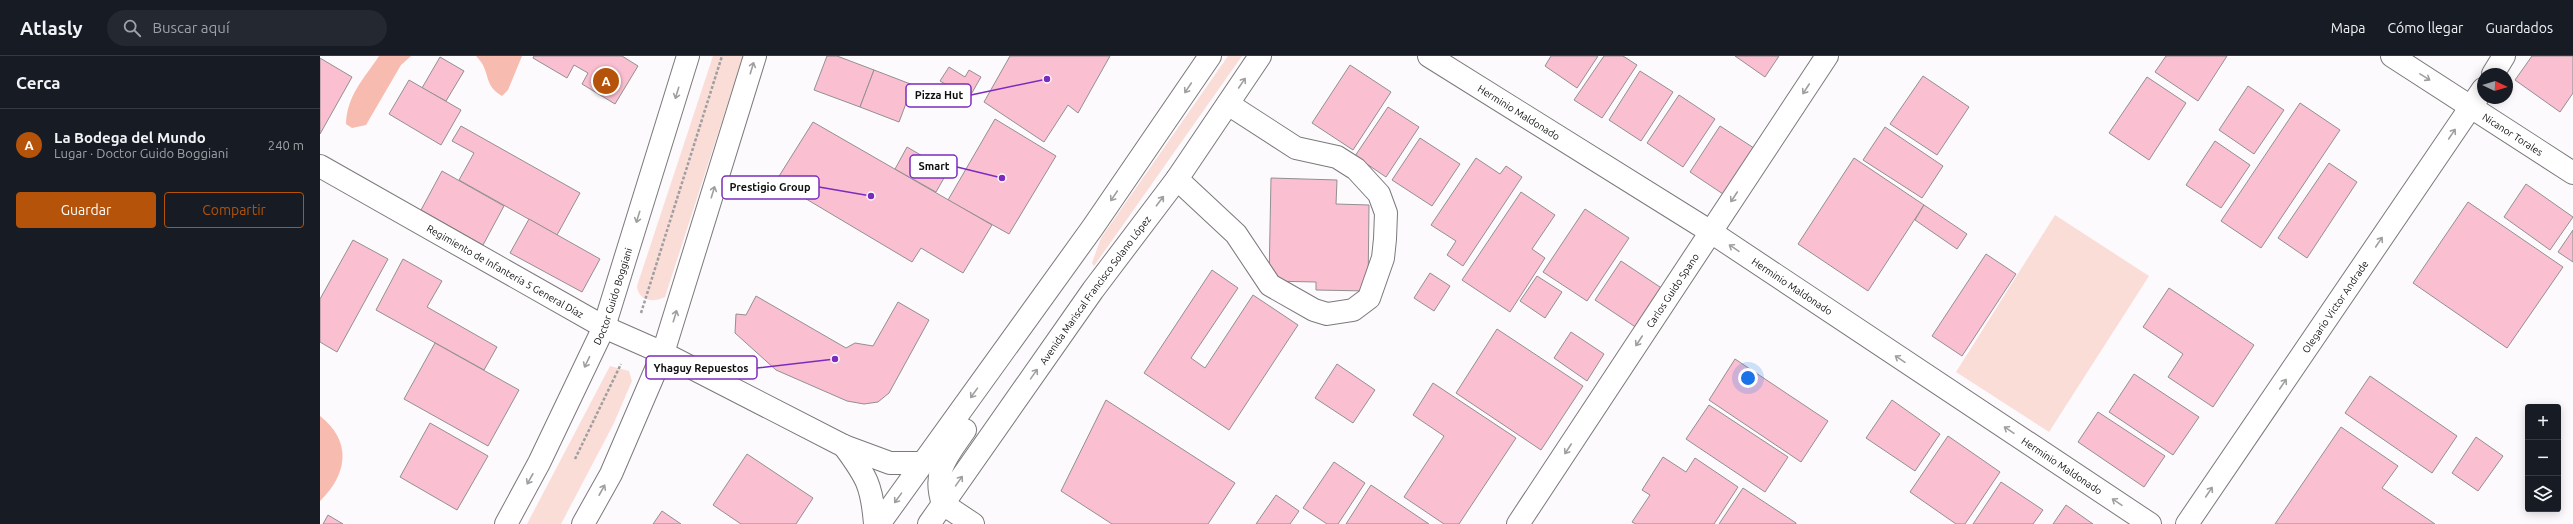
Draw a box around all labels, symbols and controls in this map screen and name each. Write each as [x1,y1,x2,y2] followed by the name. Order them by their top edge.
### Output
[107,10,387,46] search box
[20,17,83,39] text: Atlasly
[121,17,143,39] icon: search
[153,19,230,36] text: Buscar aquí
[2331,20,2366,36] text: Mapa
[2388,20,2463,36] text: Cómo llegar
[2485,20,2553,36] text: Guardados
[749,61,756,74] one-way arrow
[593,66,619,96] pin: A
[2477,68,2513,104] north arrow
[16,73,61,92] text: Cerca
[2419,73,2431,81] one-way arrow
[1238,78,1246,89] one-way arrow
[1184,82,1192,93] one-way arrow
[1476,83,1562,142] street label: Herminio Maldonado
[1801,83,1810,94] one-way arrow
[906,84,971,107] callout: Pizza Hut
[673,87,680,100] one-way arrow
[915,89,963,101] text: Pizza Hut
[2481,111,2545,158] street label: Nicanor Torales
[54,129,206,146] text: La Bodega del Mundo
[2448,129,2456,140] one-way arrow
[24,138,34,152] text: A
[268,138,304,152] text: 240 m
[54,146,228,160] text: Lugar · Doctor Guido Boggiani
[910,155,957,178] callout: Smart
[919,160,950,172] text: Smart
[722,176,819,199] callout: Prestigio Group
[729,181,811,193] text: Prestigio Group
[710,185,717,198] one-way arrow
[1110,190,1119,201] one-way arrow
[1730,191,1738,202] one-way arrow
[16,192,156,228] button: Guardar
[164,192,304,228] button: Compartir
[1156,196,1164,207] one-way arrow
[634,211,641,224] one-way arrow
[1038,214,1153,367] street label: Avenida Mariscal Francisco Solano López
[425,223,586,320] street label: Regimiento de Infantería 5 General Díaz
[2375,237,2383,248] one-way arrow
[1729,244,1740,252] one-way arrow
[591,246,634,347] street label: Doctor Guido Boggiani
[1644,251,1701,330] street label: Carlos Guido Spano
[1750,256,1834,317] street label: Herminio Maldonado
[2300,259,2371,355] street label: Olegario Victor Andrade
[672,310,679,323] one-way arrow
[1635,335,1643,346] one-way arrow
[1895,354,1906,363] one-way arrow
[583,356,590,368] one-way arrow
[646,356,757,379] callout: Yhaguy Repuestos
[654,362,748,374] text: Yhaguy Repuestos
[1738,368,1758,388] your location
[1030,369,1038,380] one-way arrow
[2279,378,2287,390] one-way arrow
[970,387,978,398] one-way arrow
[2525,404,2561,512] map controls
[2525,404,2561,440] button: +
[2003,426,2015,434] one-way arrow
[2019,435,2104,497] street label: Herminio Maldonado
[2525,440,2561,476] button: −
[1563,443,1571,455] one-way arrow
[526,473,533,485] one-way arrow
[955,475,963,486] one-way arrow
[2525,476,2561,512] button: layers
[599,484,607,496] one-way arrow
[2205,487,2213,498] one-way arrow
[894,492,902,503] one-way arrow
[2111,498,2123,506] one-way arrow

